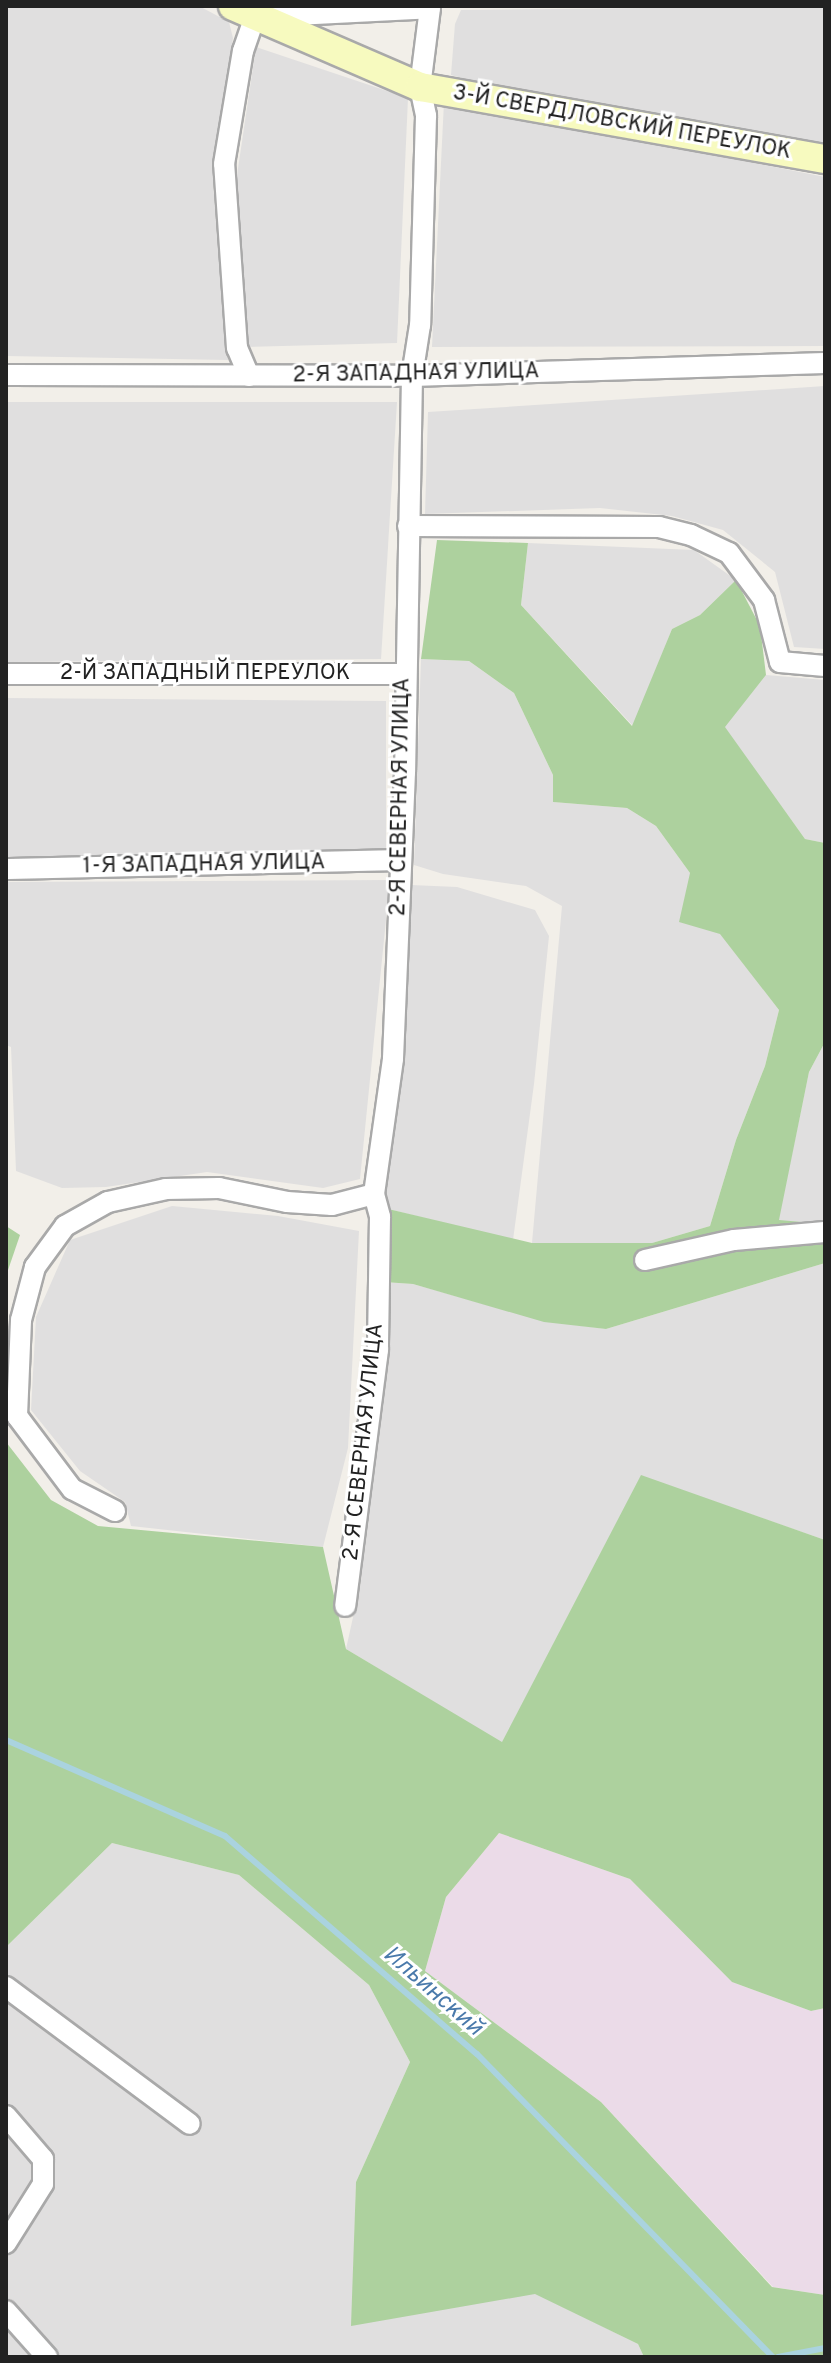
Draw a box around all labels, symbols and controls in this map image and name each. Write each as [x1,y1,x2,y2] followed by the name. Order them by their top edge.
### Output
[451,80,793,166] street label: 3-Й СВЕРДЛОВСКИЙ ПЕРЕУЛОК
[292,359,540,389] street label: 2-Я ЗАПАДНАЯ УЛИЦА
[60,661,350,687] street label: 2-Й ЗАПАДНЫЙ ПЕРЕУЛОК
[386,677,416,917] street label: 2-Я СЕВЕРНАЯ УЛИЦА
[82,850,326,880] street label: 1-Я ЗАПАДНАЯ УЛИЦА
[338,1322,390,1562] street label: 2-Я СЕВЕРНАЯ УЛИЦА
[376,1941,488,2043] water label: Ильинский

